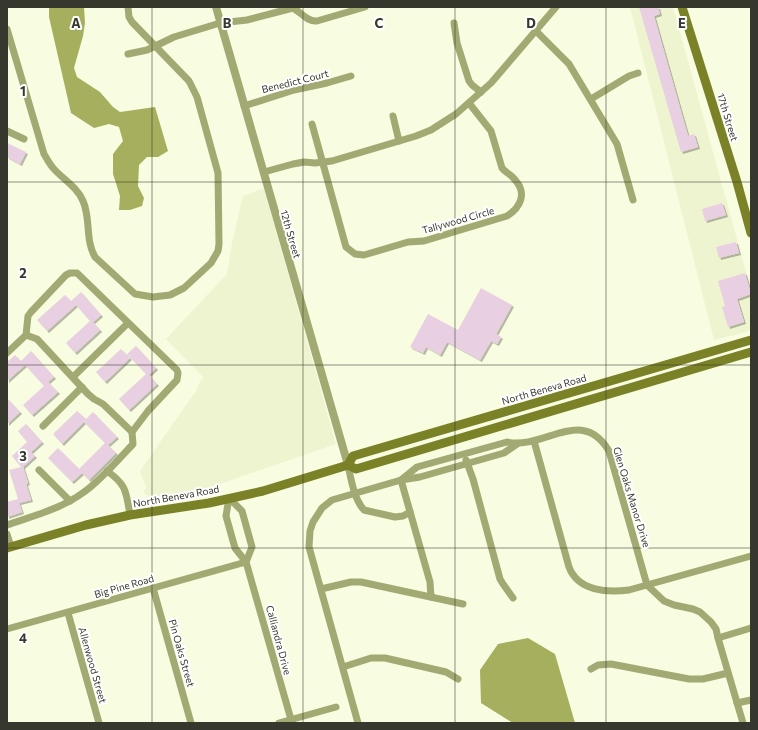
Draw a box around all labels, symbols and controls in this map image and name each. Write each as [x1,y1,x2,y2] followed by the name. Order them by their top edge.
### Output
[71,15,81,31] text: A
[223,15,232,31] text: B
[375,15,384,31] text: C
[526,15,536,31] text: D
[678,15,686,31] text: E
[260,67,330,95] street label: Benedict Court
[20,83,26,99] text: 1
[715,92,741,142] street label: 17th Street
[421,204,495,236] street label: Tallywood Circle
[278,208,304,260] street label: 12th Street
[19,265,27,281] text: 2
[500,371,588,407] street label: North Beneva Road
[611,445,653,549] street label: Glen Oaks Manor Drive
[19,448,27,464] text: 3
[132,482,220,509] street label: North Beneva Road
[93,572,155,600] street label: Big Pine Road
[264,604,294,676] street label: Calliandra Drive
[167,618,197,688] street label: Pin Oaks Street
[76,626,110,704] street label: Allenwood Street
[19,630,27,646] text: 4

